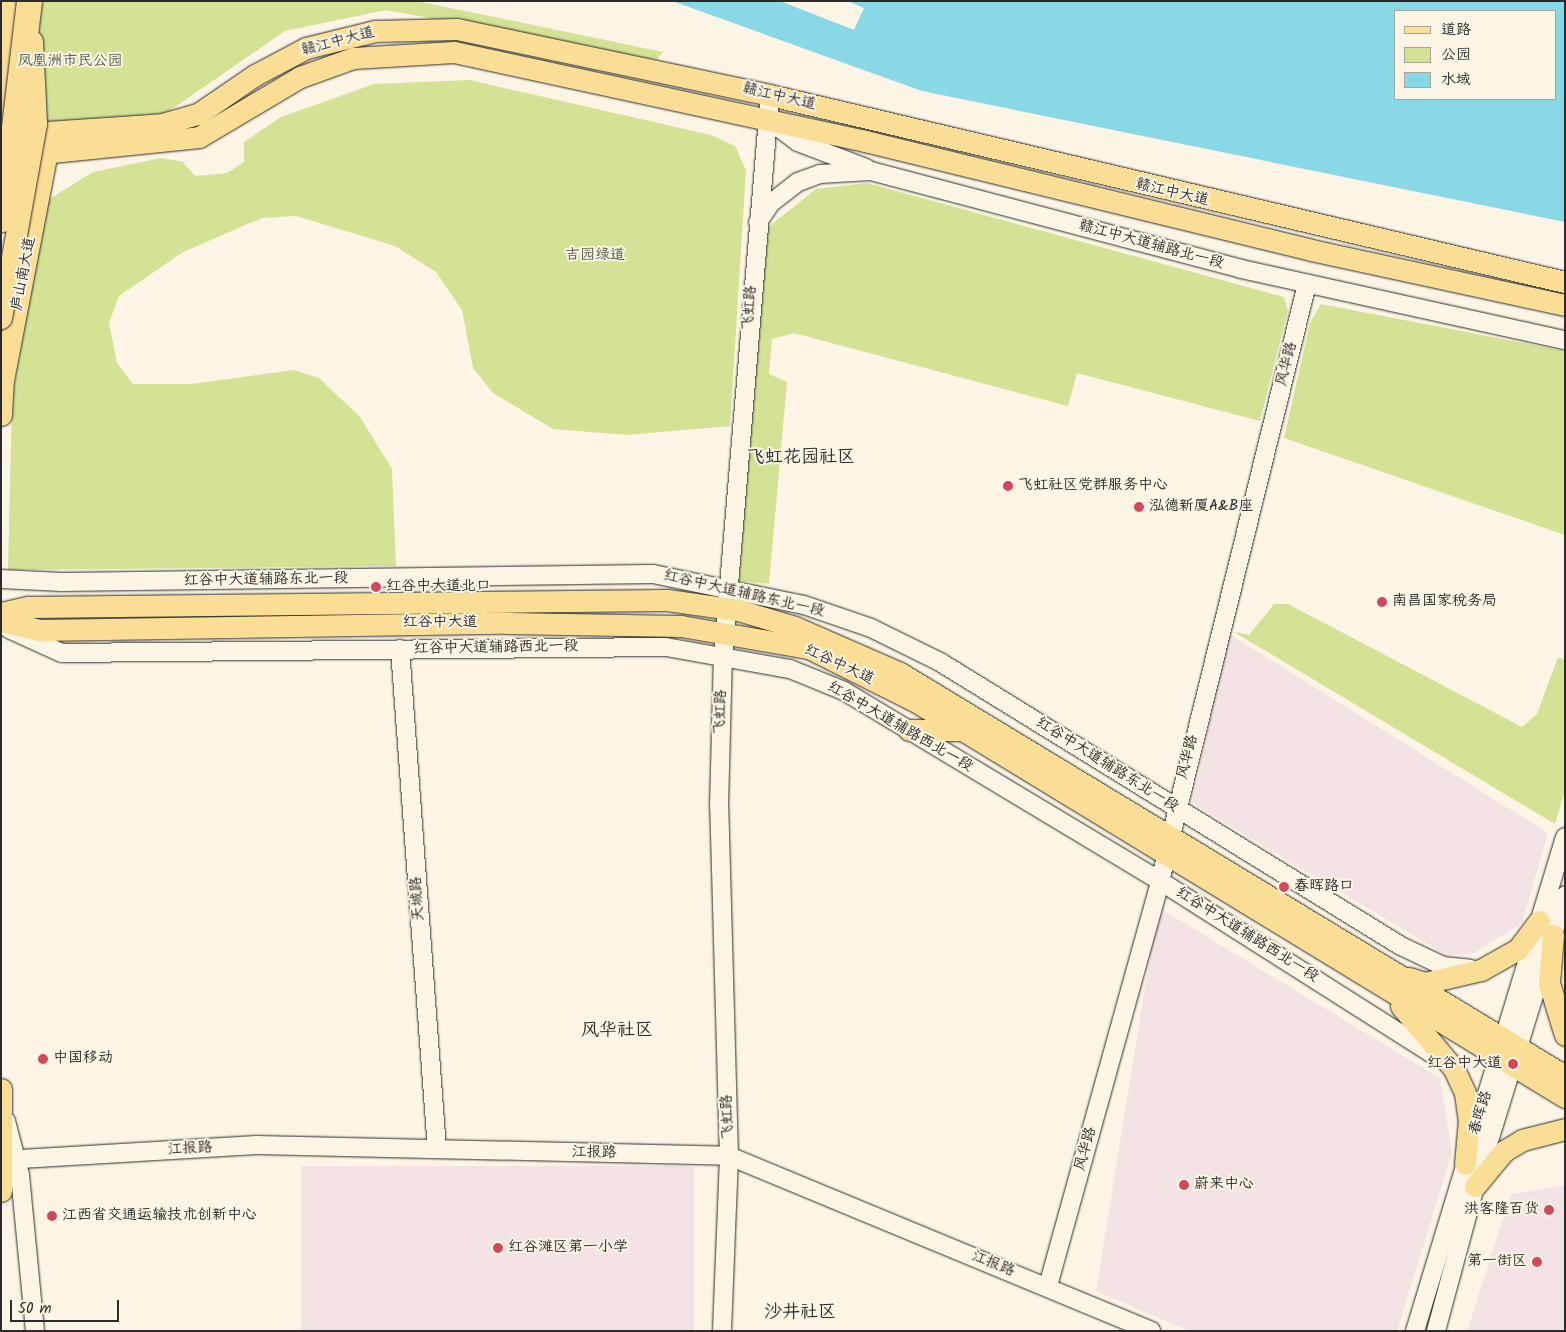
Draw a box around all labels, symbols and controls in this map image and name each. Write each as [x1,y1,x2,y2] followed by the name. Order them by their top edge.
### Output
[1394,10,1556,100] legend
[1441,18,1471,42] text: 道路
[299,24,377,60] street label: 赣江中大道
[1441,43,1471,67] text: 公园
[18,53,122,71] park label: 凤凰洲市民公园
[1441,68,1471,92] text: 水域
[740,80,818,114] street label: 赣江中大道
[1133,176,1211,210] street label: 赣江中大道
[1076,217,1226,273] street label: 赣江中大道辅路北一段
[8,235,40,313] street label: 庐山南大道
[565,247,625,265] park label: 吉园绿道
[739,285,761,331] street label: 飞虹路
[1273,340,1301,388] street label: 风华路
[747,447,855,469] district label: 飞虹花园社区
[1018,477,1168,495] place label: 飞虹社区党群服务中心
[1002,480,1014,492] marker: 飞虹社区党群服务中心
[1149,498,1253,516] place label: 泓德新厦A&B座
[1133,501,1145,513] marker: 泓德新厦A&B座
[662,567,826,621] street label: 红谷中大道辅路东北一段
[183,570,349,590] street label: 红谷中大道辅路东北一段
[386,578,491,596] place label: 红谷中大道北口
[370,581,382,593] marker: 红谷中大道北口
[1392,593,1497,611] place label: 南昌国家税务局
[1376,596,1388,608] marker: 南昌国家税务局
[403,614,477,632] street label: 红谷中大道
[413,638,579,658] street label: 红谷中大道辅路西北一段
[801,641,877,689] street label: 红谷中大道
[824,678,976,776] street label: 红谷中大道辅路西北一段
[711,689,731,735] street label: 飞虹路
[1032,714,1182,816] street label: 红谷中大道辅路东北一段
[1174,733,1202,781] street label: 风华路
[407,876,429,922] street label: 天城路
[1294,878,1354,896] place label: 春晖路口
[1278,881,1290,893] marker: 春晖路口
[1172,884,1322,986] street label: 红谷中大道辅路西北一段
[581,1020,653,1042] district label: 风华社区
[53,1050,113,1068] place label: 中国移动
[37,1053,49,1065] marker: 中国移动
[1427,1055,1502,1073] place label: 红谷中大道
[1506,1057,1520,1071] marker: 红谷中大道
[1466,1089,1496,1137] street label: 春晖路
[718,1094,738,1140] street label: 飞虹路
[1071,1125,1101,1173] street label: 风华路
[167,1139,213,1159] street label: 江报路
[571,1144,617,1162] street label: 江报路
[1194,1176,1254,1194] place label: 蔚来中心
[1178,1179,1190,1191] marker: 蔚来中心
[1464,1201,1539,1219] place label: 洪客隆百货
[1543,1204,1555,1216] marker: 洪客隆百货
[62,1207,257,1225] place label: 江西省交通运输技术创新中心
[46,1210,58,1222] marker: 江西省交通运输技术创新中心
[508,1239,628,1257] place label: 红谷滩区第一小学
[492,1242,504,1254] marker: 红谷滩区第一小学
[969,1247,1017,1281] street label: 江报路
[1467,1253,1527,1271] place label: 第一街区
[1531,1256,1543,1268] marker: 第一街区
[12,1290,121,1322] scale bar
[18,1297,52,1321] text: 50 m
[764,1302,836,1324] district label: 沙井社区

